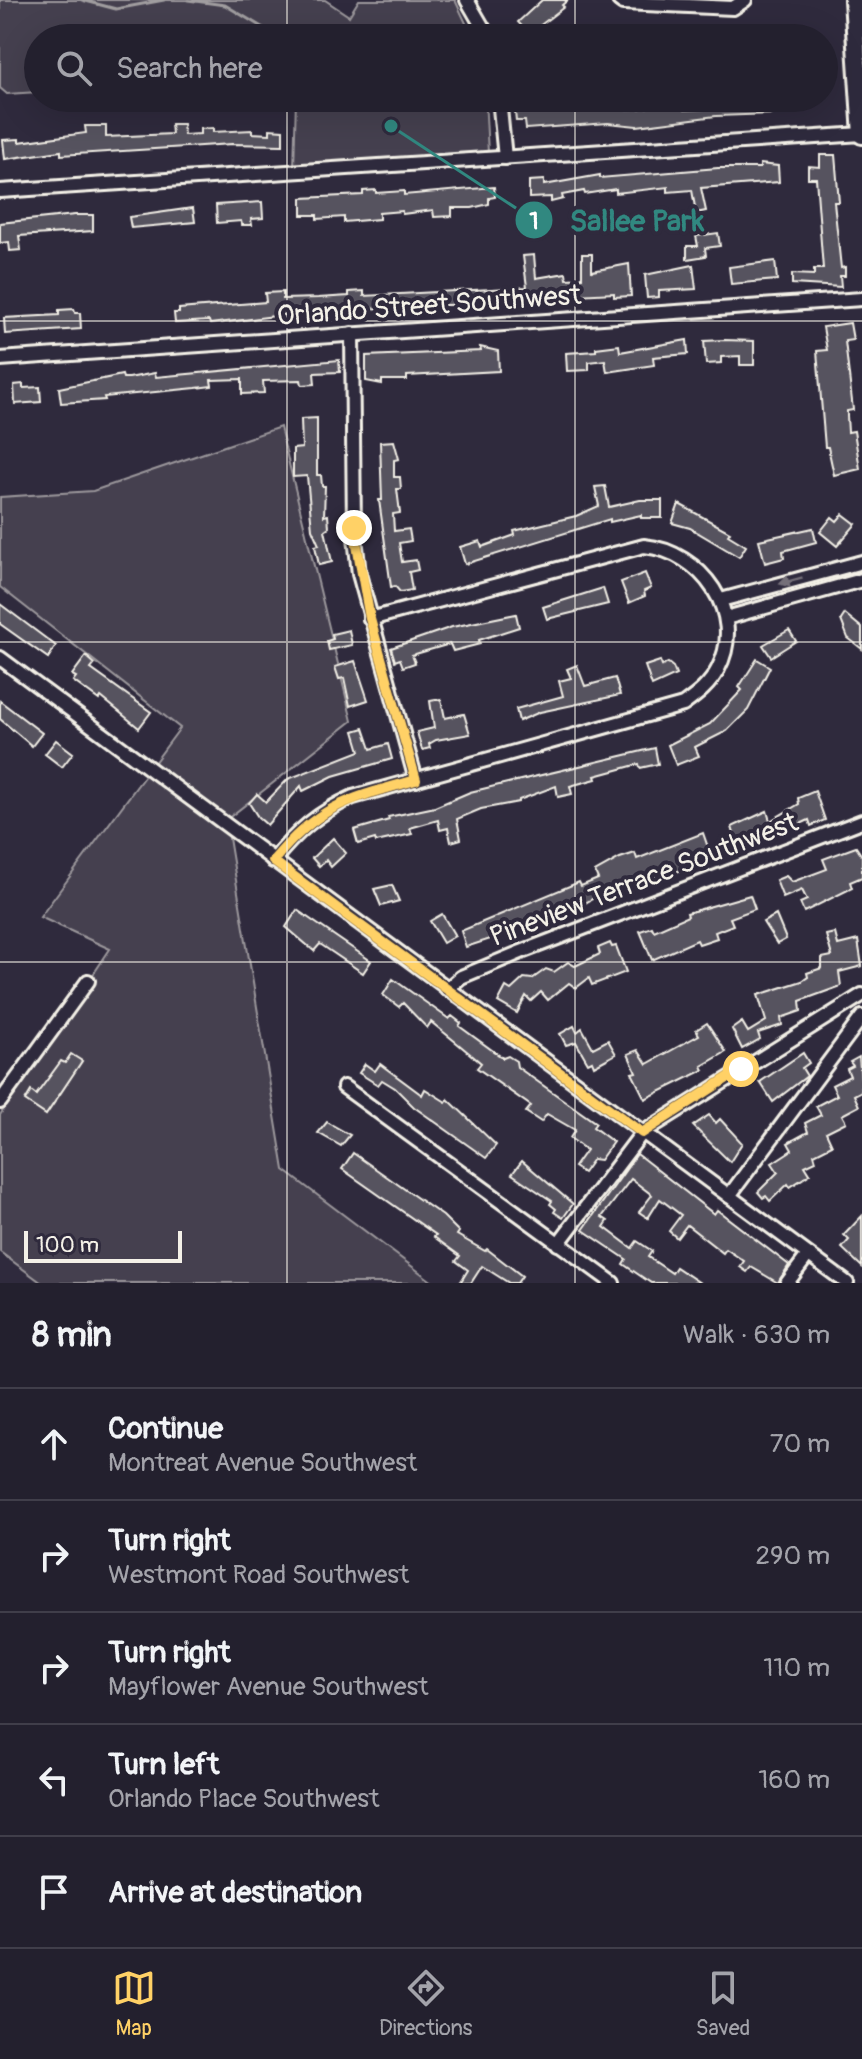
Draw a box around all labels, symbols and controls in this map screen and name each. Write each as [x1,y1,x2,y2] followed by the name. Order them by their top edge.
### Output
[24,24,838,112] search box
[52,46,96,90] icon: search
[116,50,263,87] text: Search here
[514,193,720,247] callout: Sallee Park
[570,203,705,240] text: Sallee Park
[529,207,539,236] text: 1
[276,278,583,334] street label: Orlando Street Southwest
[336,510,372,546] route end
[779,575,804,587] one-way arrow
[485,805,804,955] street label: Pineview Terrace Southwest
[723,1051,759,1087] route start
[24,1227,182,1263] scale bar
[36,1231,99,1259] text: 100 m
[32,1314,112,1357] text: 8 min
[683,1319,830,1351] text: Walk · 630 m
[108,1410,223,1447] text: Continue
[32,1422,76,1466] icon: ahead
[770,1428,830,1460] text: 70 m
[108,1447,417,1479] text: Montreat Avenue Southwest
[108,1522,231,1559] text: Turn right
[32,1534,76,1578] icon: right
[756,1540,830,1572] text: 290 m
[108,1559,409,1591] text: Westmont Road Southwest
[108,1634,231,1671] text: Turn right
[32,1646,76,1690] icon: right
[763,1652,830,1684] text: 110 m
[108,1671,429,1703] text: Mayflower Avenue Southwest
[108,1746,219,1783] text: Turn left
[32,1758,76,1802] icon: left
[758,1764,830,1796] text: 160 m
[108,1783,379,1815] text: Orlando Place Southwest
[32,1870,76,1914] icon: arrive
[108,1874,362,1911] text: Arrive at destination
[112,1966,156,2042] tab: Map
[379,1966,472,2042] tab: Directions
[696,1966,750,2042] tab: Saved

